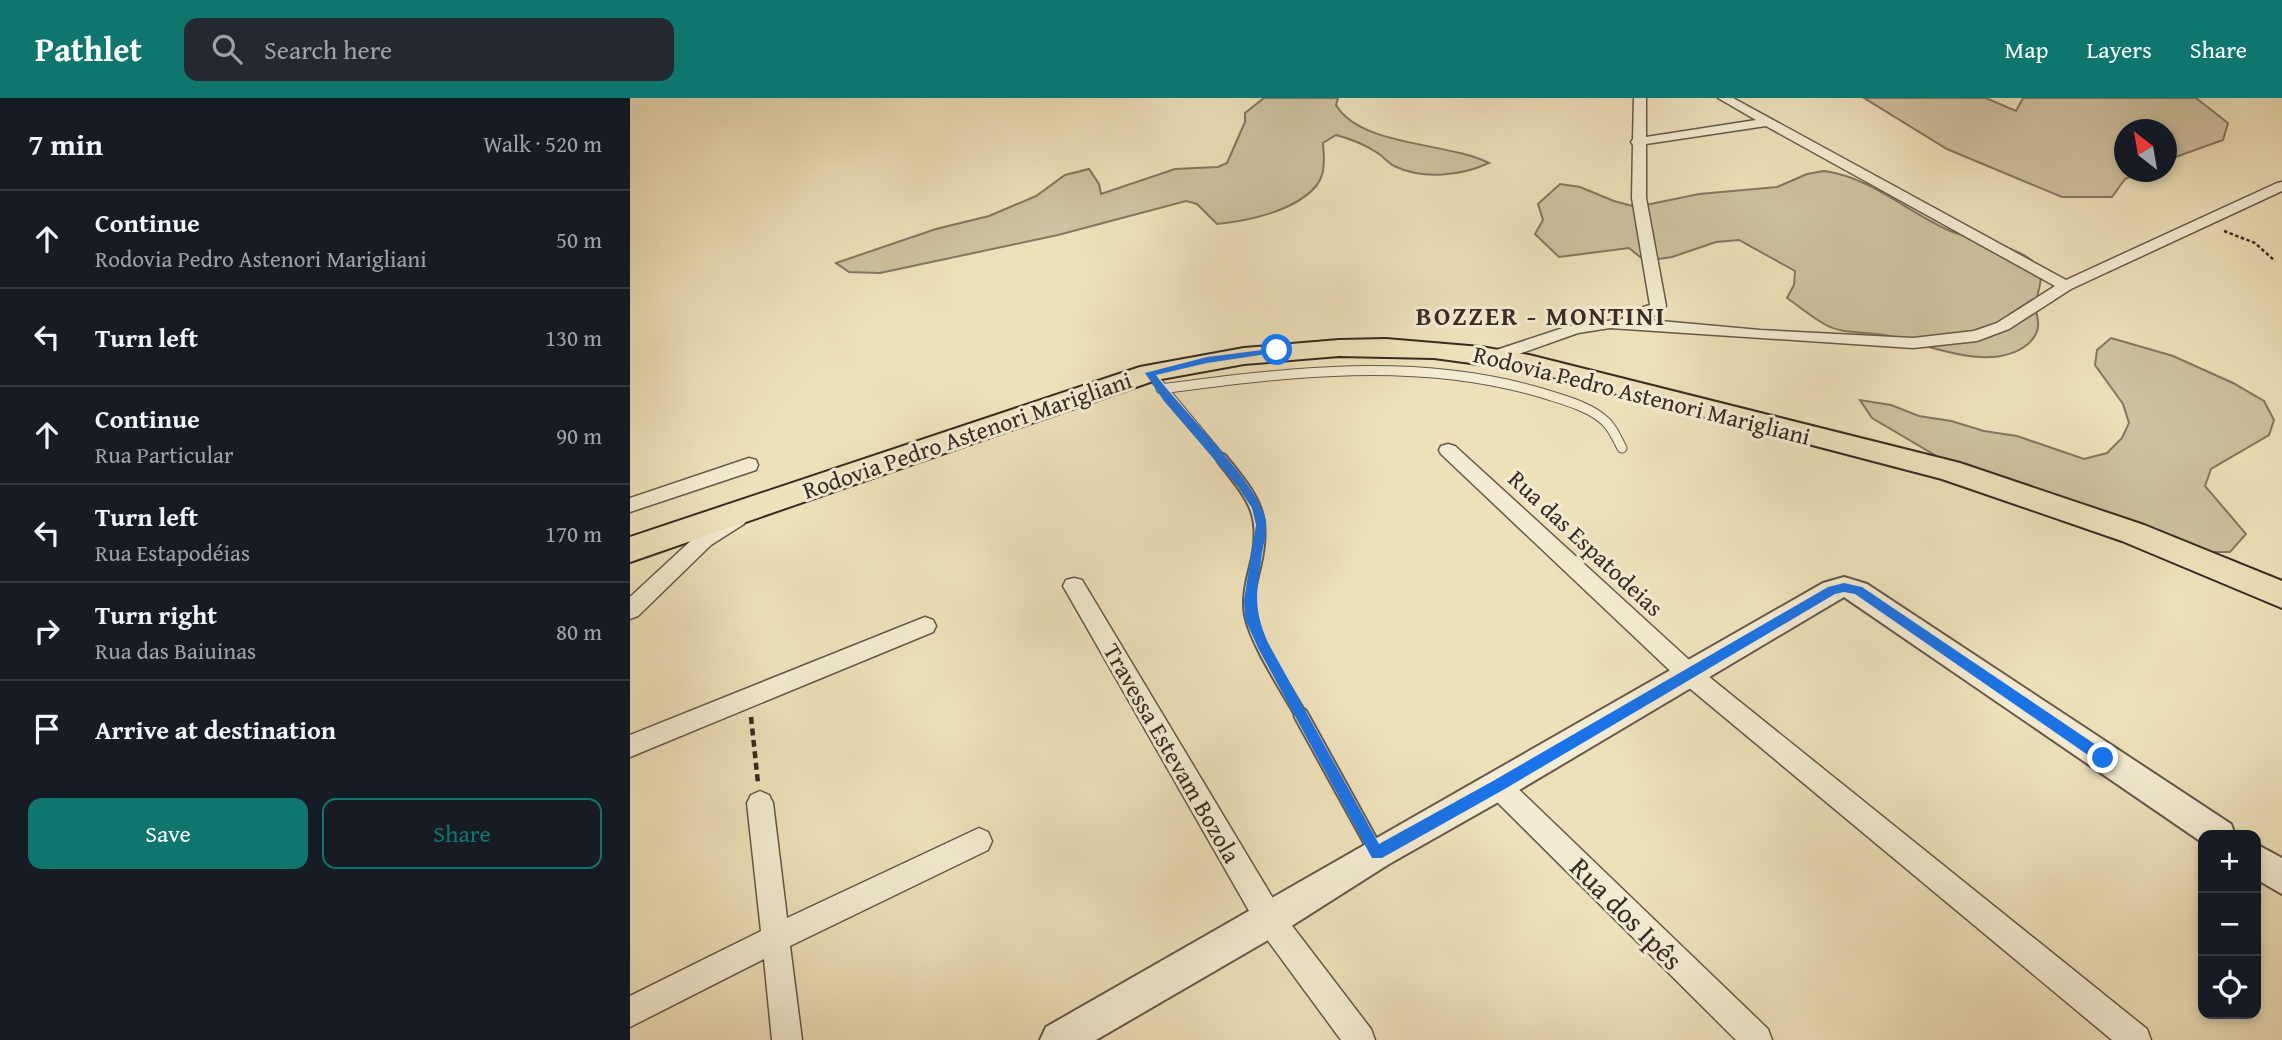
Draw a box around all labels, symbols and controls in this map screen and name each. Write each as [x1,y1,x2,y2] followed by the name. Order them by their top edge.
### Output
[184,18,674,81] search box
[35,25,142,73] text: Pathlet
[208,30,246,68] icon: search
[264,30,392,69] text: Search here
[2005,32,2048,67] text: Map
[2086,32,2152,67] text: Layers
[2190,32,2247,67] text: Share
[2114,119,2177,182] north arrow
[28,122,103,166] text: 7 min
[483,127,602,160] text: Walk · 520 m
[95,203,200,242] text: Continue
[28,220,66,258] icon: ahead
[556,223,602,256] text: 50 m
[95,242,427,275] text: Rodovia Pedro Astenori Marigliani
[1416,296,1666,335] district label: BOZZER - MONTINI
[28,318,66,356] icon: left
[95,318,198,357] text: Turn left
[545,321,602,354] text: 130 m
[1261,334,1292,365] route start
[1470,336,1814,454] street label: Rodovia Pedro Astenori Marigliani
[798,362,1137,508] street label: Rodovia Pedro Astenori Marigliani
[95,399,200,438] text: Continue
[28,416,66,454] icon: ahead
[556,419,602,452] text: 90 m
[95,438,233,471] text: Rua Particular
[1501,462,1671,624] street label: Rua das Espatodeias
[95,497,198,536] text: Turn left
[28,514,66,552] icon: left
[545,517,602,550] text: 170 m
[95,536,250,569] text: Rua Estapodéias
[95,595,217,634] text: Turn right
[28,612,66,650] icon: right
[556,615,602,648] text: 80 m
[95,634,256,667] text: Rua das Baiuinas
[1095,637,1250,870] street label: Travessa Estevam Bozola
[28,710,66,748] icon: arrive
[95,710,336,749] text: Arrive at destination
[2087,742,2118,773] route end
[28,798,308,869] button: Save
[322,798,602,869] button: Share
[2198,830,2261,1019] map controls
[2198,830,2261,893] button: +
[1561,847,1693,979] street label: Rua dos Ipês
[2198,893,2261,956] button: −
[2198,956,2261,1019] button: locate

